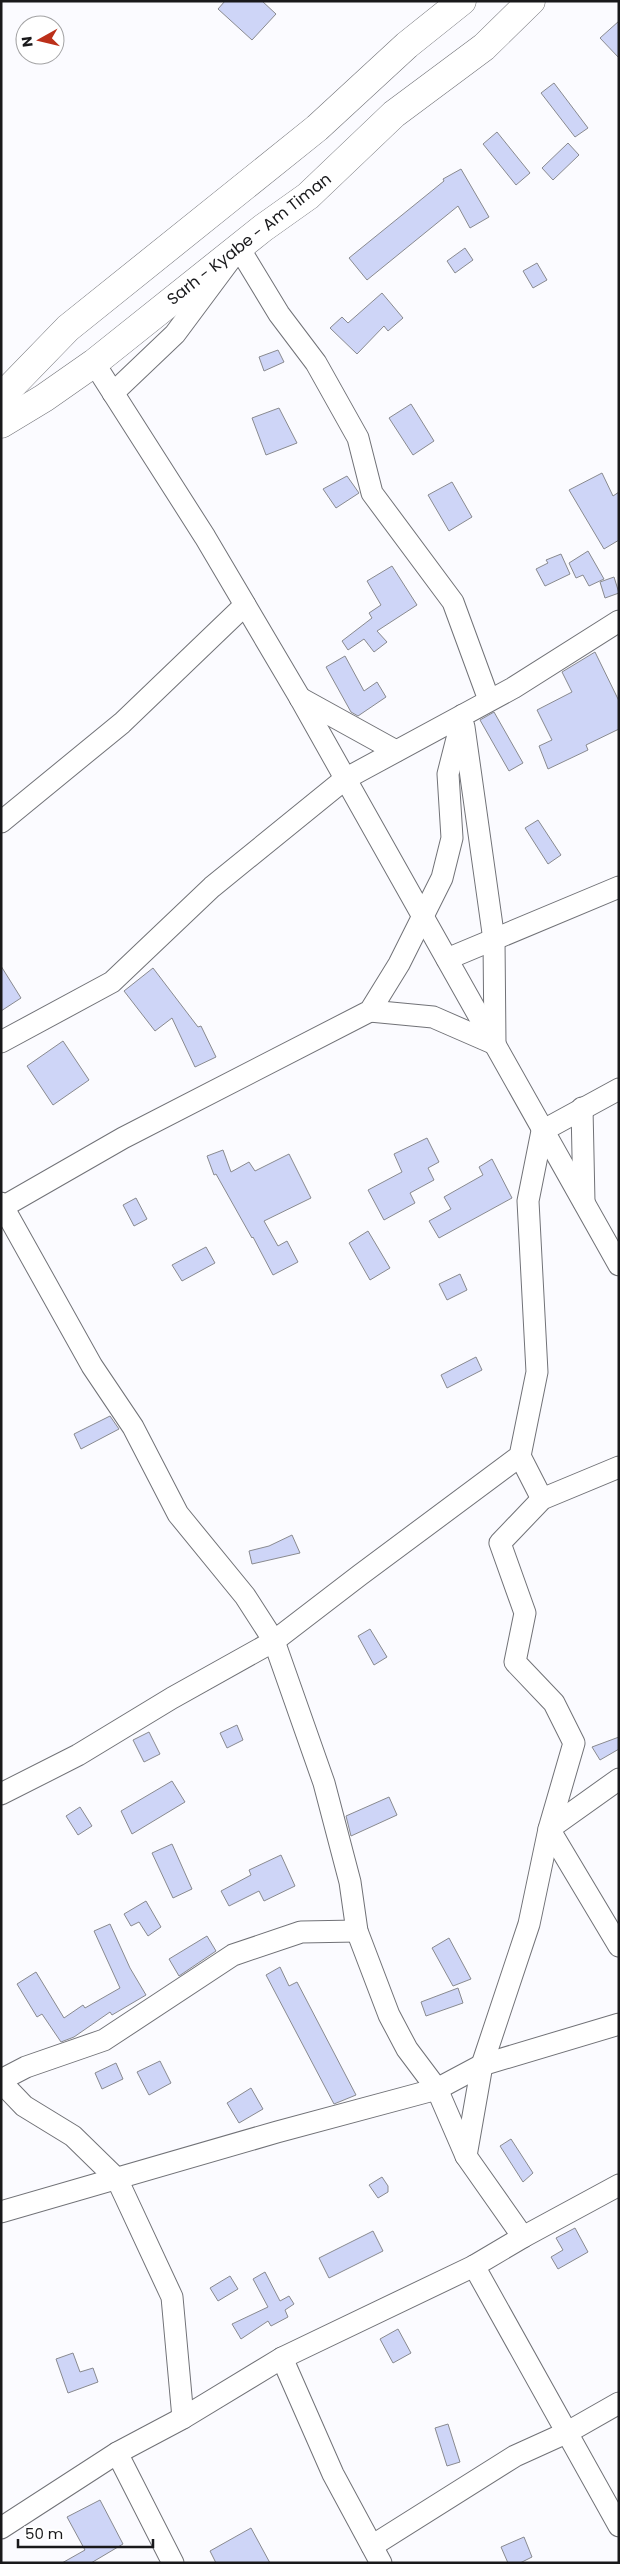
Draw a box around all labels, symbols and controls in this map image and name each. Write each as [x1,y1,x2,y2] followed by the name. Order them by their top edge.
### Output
[15,15,65,65] north arrow
[16,35,38,48] text: N
[162,167,336,311] street label: Sarh - Kyabe - Am Timan
[18,2516,152,2548] scale bar
[25,2523,63,2544] text: 50 m

